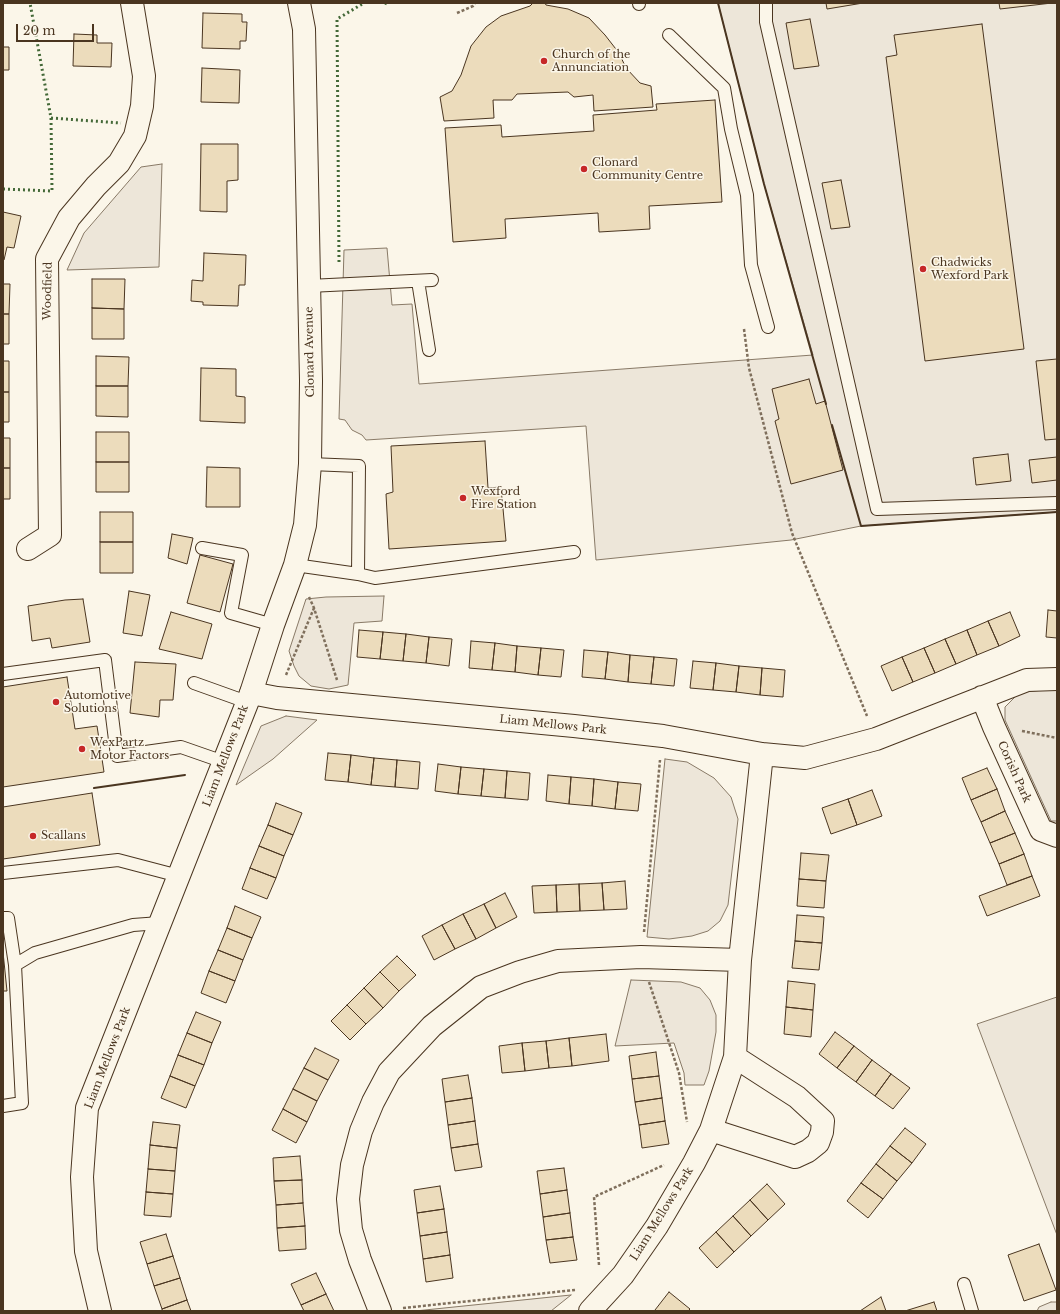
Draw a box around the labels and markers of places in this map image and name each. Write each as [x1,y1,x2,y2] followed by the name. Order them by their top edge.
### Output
[552,48,630,74] place label: Church of the Annunciation
[539,56,549,66] marker: Church of the Annunciation
[592,156,703,182] place label: Clonard Community Centre
[579,164,589,174] marker: Clonard Community Centre
[931,256,1009,282] place label: Chadwicks Wexford Park
[918,264,928,274] marker: Chadwicks Wexford Park
[471,485,537,511] place label: Wexford Fire Station
[458,493,468,503] marker: Wexford Fire Station
[64,689,131,715] place label: Automotive Solutions
[51,697,61,707] marker: Automotive Solutions
[90,736,169,762] place label: WexPartz Motor Factors
[77,744,87,754] marker: WexPartz Motor Factors
[41,829,86,843] place label: Scallans
[28,831,38,841] marker: Scallans

